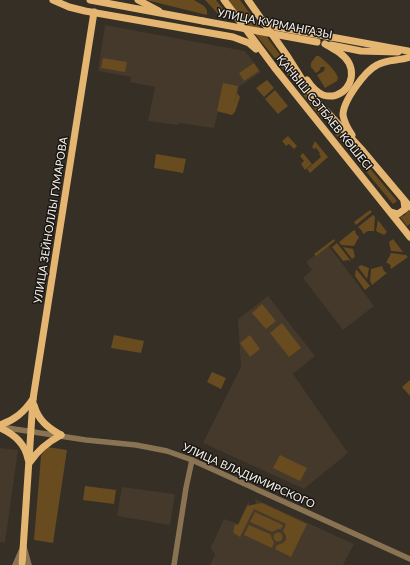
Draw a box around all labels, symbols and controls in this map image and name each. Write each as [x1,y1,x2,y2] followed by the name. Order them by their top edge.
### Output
[216,5,334,41] street label: УЛИЦА КУРМАНГАЗЫ
[274,52,376,172] street label: ҚАНЫШ СӘТБАЕВ КӨШЕСІ
[30,135,70,304] street label: УЛИЦА ЗЕЙНОЛЛЫ ГУМАРОВА
[181,440,318,510] street label: УЛИЦА ВЛАДИМИРСКОГО

